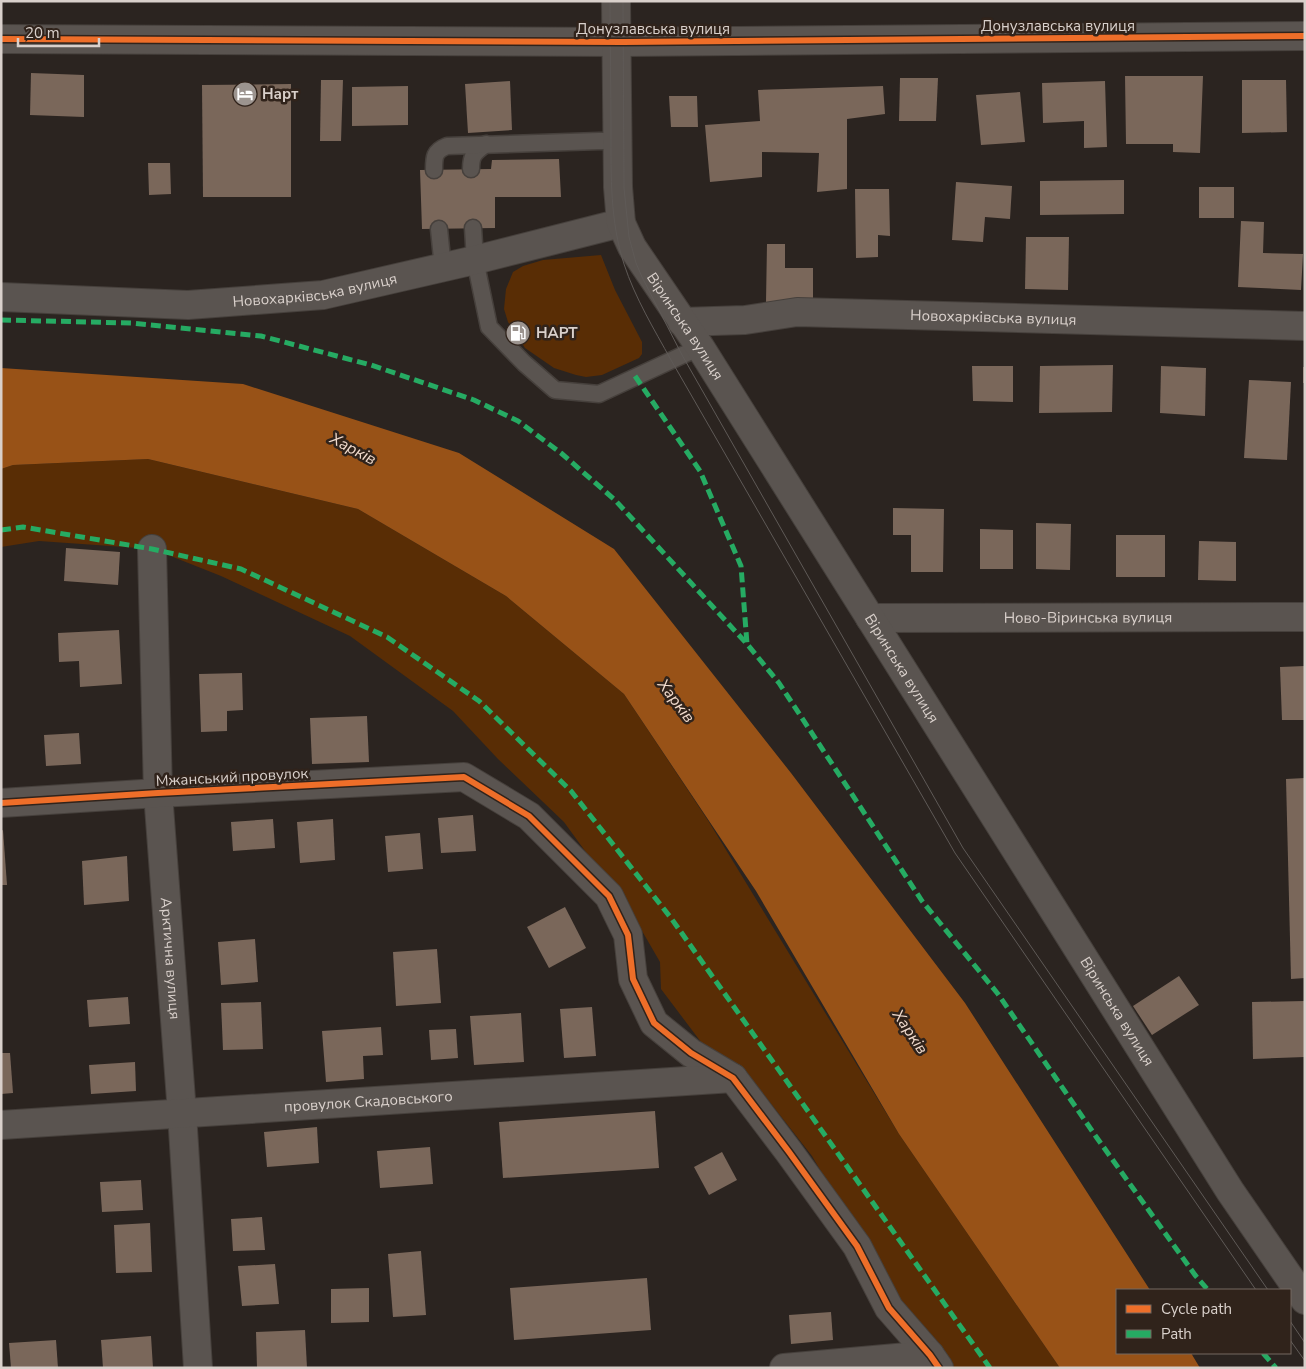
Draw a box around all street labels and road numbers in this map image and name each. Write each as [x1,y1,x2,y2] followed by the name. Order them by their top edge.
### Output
[981,16,1135,36] street label: Донузлавська вулиця
[576,19,730,39] street label: Донузлавська вулиця
[232,268,399,312] street label: Новохарківська вулиця
[642,268,728,384] street label: Віринська вулиця
[910,305,1077,330] street label: Новохарківська вулиця
[1004,607,1172,628] street label: Ново-Віринська вулиця
[860,610,944,727] street label: Віринська вулиця
[155,763,309,791] street label: Мжанський провулок
[156,897,185,1020] street label: Арктична вулиця
[1075,953,1159,1070] street label: Віринська вулиця
[283,1086,453,1117] street label: провулок Скадовського

